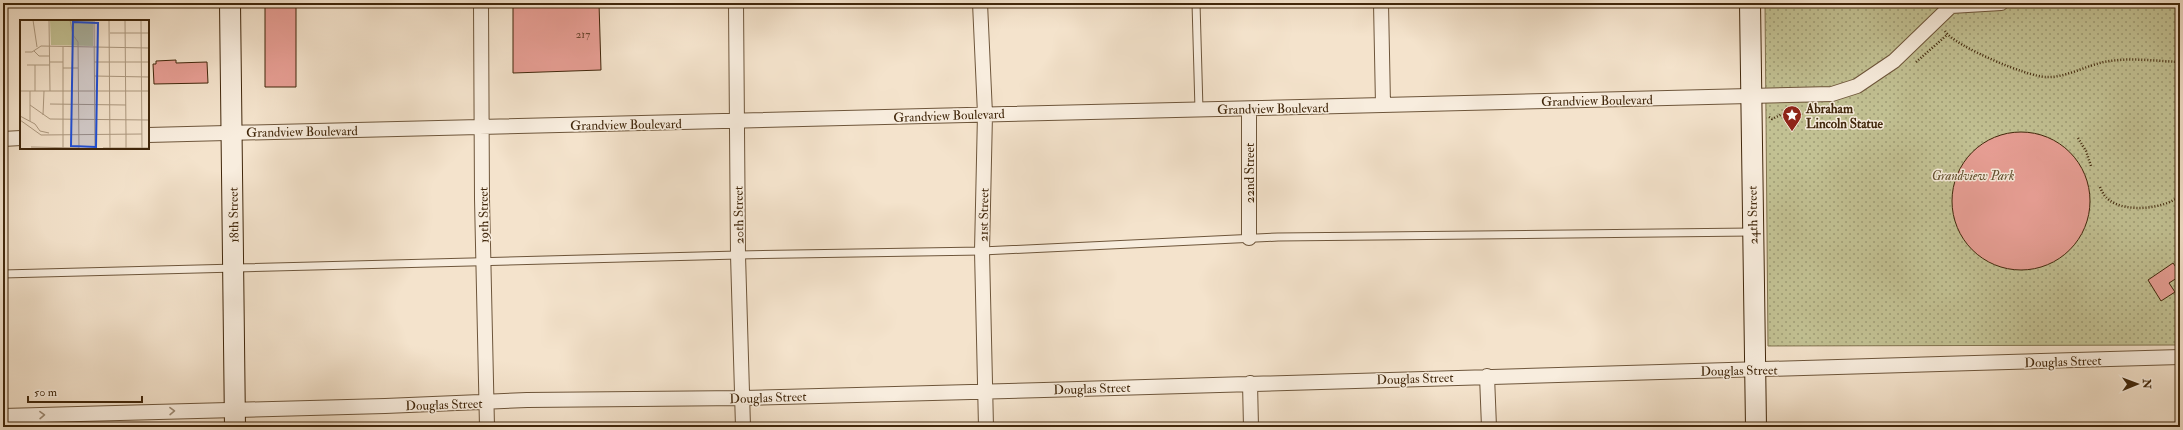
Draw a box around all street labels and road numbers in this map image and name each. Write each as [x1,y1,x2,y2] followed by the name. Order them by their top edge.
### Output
[1541,92,1654,110] street label: Grandview Boulevard
[1217,100,1330,118] street label: Grandview Boulevard
[893,106,1006,126] street label: Grandview Boulevard
[570,116,683,134] street label: Grandview Boulevard
[246,123,359,141] street label: Grandview Boulevard
[1242,143,1258,203] street label: 22nd Street
[1744,185,1762,244] street label: 24th Street
[730,186,748,244] street label: 20th Street
[226,187,242,243] street label: 18th Street
[476,187,492,243] street label: 19th Street
[976,188,992,242] street label: 21st Street
[2024,353,2102,371] street label: Douglas Street
[1700,362,1778,380] street label: Douglas Street
[1376,370,1454,388] street label: Douglas Street
[1053,380,1131,398] street label: Douglas Street
[729,389,807,407] street label: Douglas Street
[405,396,483,414] street label: Douglas Street

